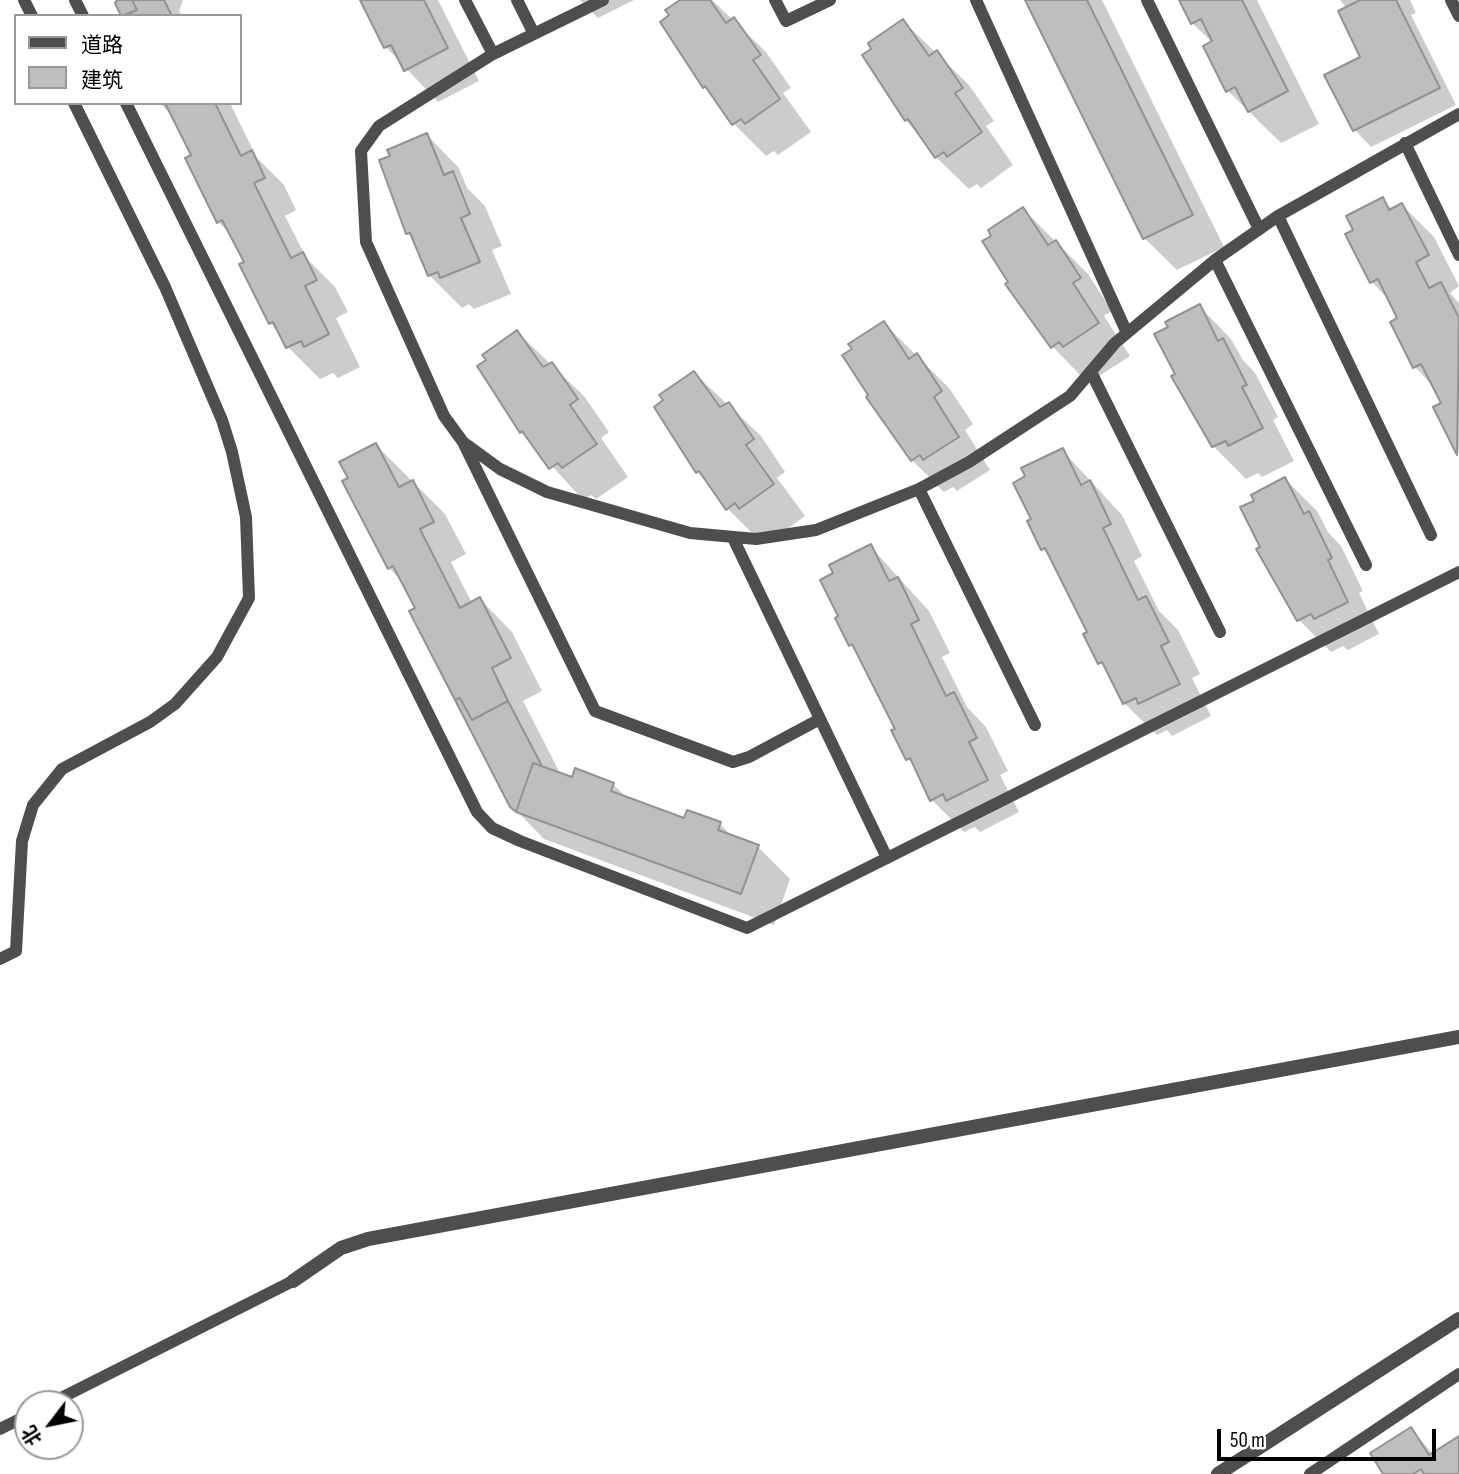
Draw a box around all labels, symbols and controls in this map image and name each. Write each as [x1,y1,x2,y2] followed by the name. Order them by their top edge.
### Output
[14,14,242,105] legend
[81,33,123,58] text: 道路
[81,68,123,93] text: 建筑
[14,1390,84,1460] north arrow
[1221,1414,1440,1458] scale bar
[18,1421,47,1449] text: 北
[1230,1428,1265,1453] text: 50 m

